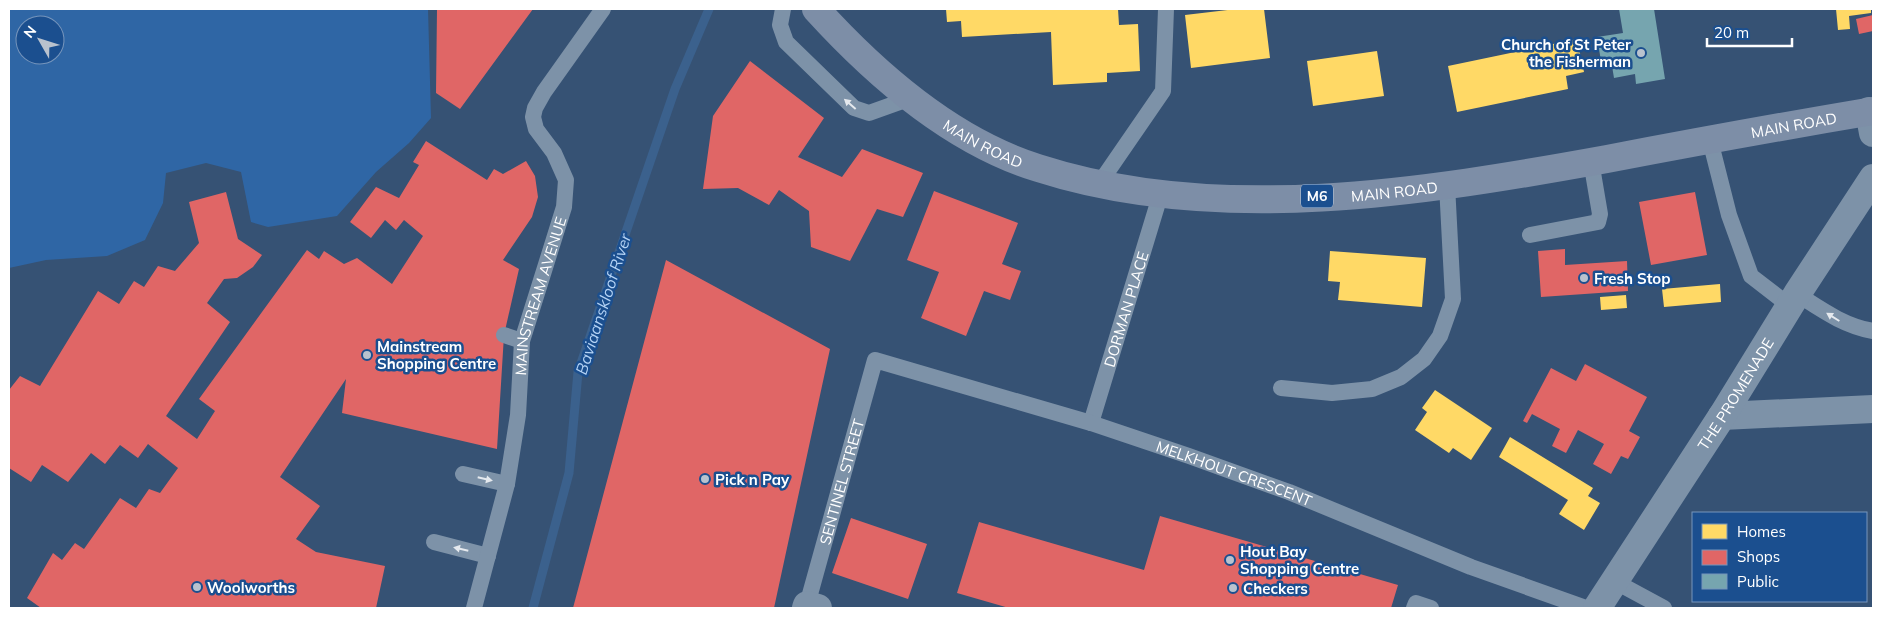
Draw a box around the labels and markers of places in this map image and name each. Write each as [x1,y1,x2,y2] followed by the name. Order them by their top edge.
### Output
[1501,35,1631,71] place label: Church of St Peter the Fisherman
[1635,47,1647,59] marker: Church of St Peter the Fisherman
[1594,269,1671,288] place label: Fresh Stop
[1578,272,1590,284] marker: Fresh Stop
[377,337,496,373] place label: Mainstream Shopping Centre
[361,349,373,361] marker: Mainstream Shopping Centre
[715,470,790,489] place label: Pick n Pay
[699,473,711,485] marker: Pick n Pay
[1240,542,1359,578] place label: Hout Bay Shopping Centre
[1224,554,1236,566] marker: Hout Bay Shopping Centre
[207,578,295,597] place label: Woolworths
[1243,579,1308,598] place label: Checkers
[191,581,203,593] marker: Woolworths
[1227,582,1239,594] marker: Checkers

